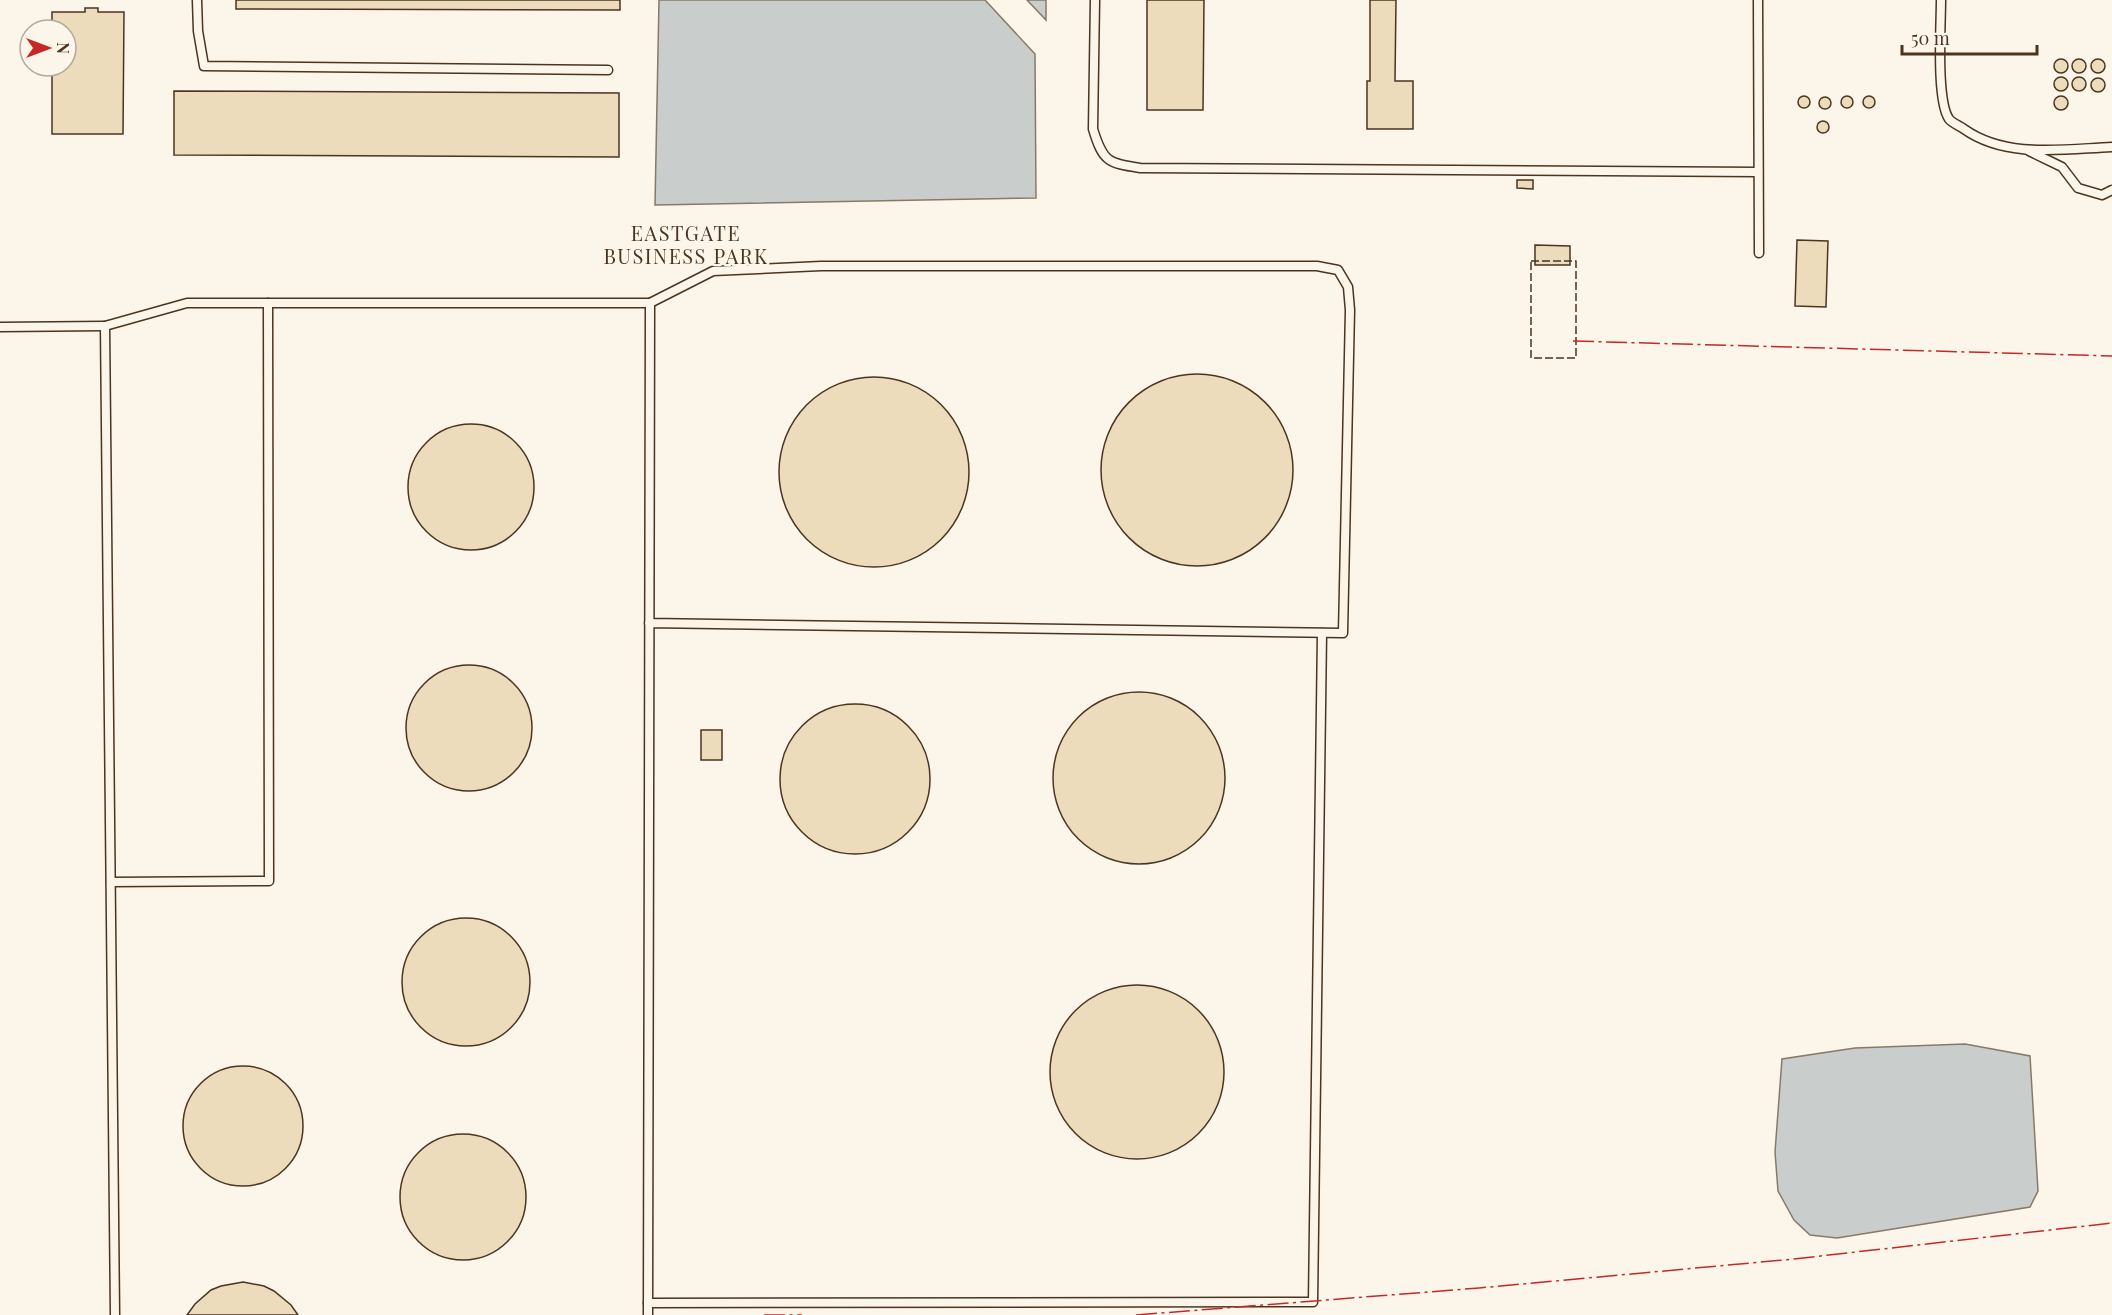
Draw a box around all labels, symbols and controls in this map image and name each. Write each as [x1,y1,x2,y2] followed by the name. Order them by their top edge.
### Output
[18,18,78,78] north arrow
[1902,18,2037,56] scale bar
[1911,26,1950,50] text: 50 m
[53,42,74,54] text: N
[603,219,769,269] district label: EASTGATE BUSINESS PARK

